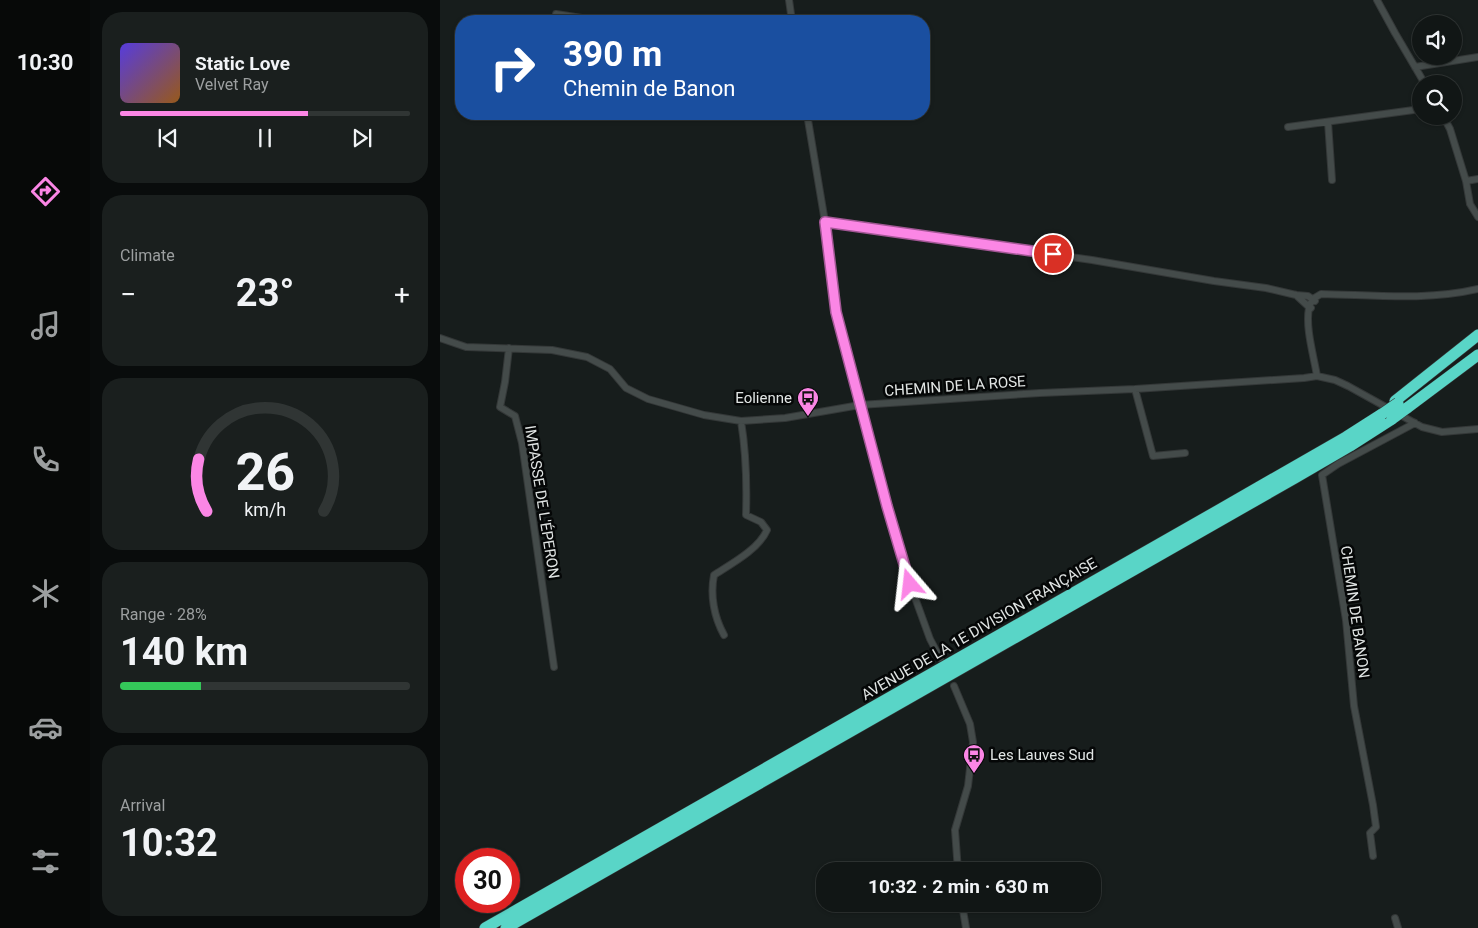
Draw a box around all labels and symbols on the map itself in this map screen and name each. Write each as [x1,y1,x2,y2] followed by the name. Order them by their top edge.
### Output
[1032,233,1074,275] pin
[884,372,1027,400] street label: CHEMIN DE LA ROSE
[796,386,820,417] bus stop icon: Eolienne
[735,389,792,407] place label: Eolienne
[521,424,563,580] street label: IMPASSE DE L'ÉPERON
[1337,545,1373,679] street label: CHEMIN DE BANON
[858,554,1100,704] street label: AVENUE DE LA 1E DIVISION FRANÇAISE
[883,557,935,609] position arrow
[962,743,986,774] bus stop icon: Les Lauves Sud
[990,746,1094,764] place label: Les Lauves Sud
[455,848,520,913] speed limit sign: 30

